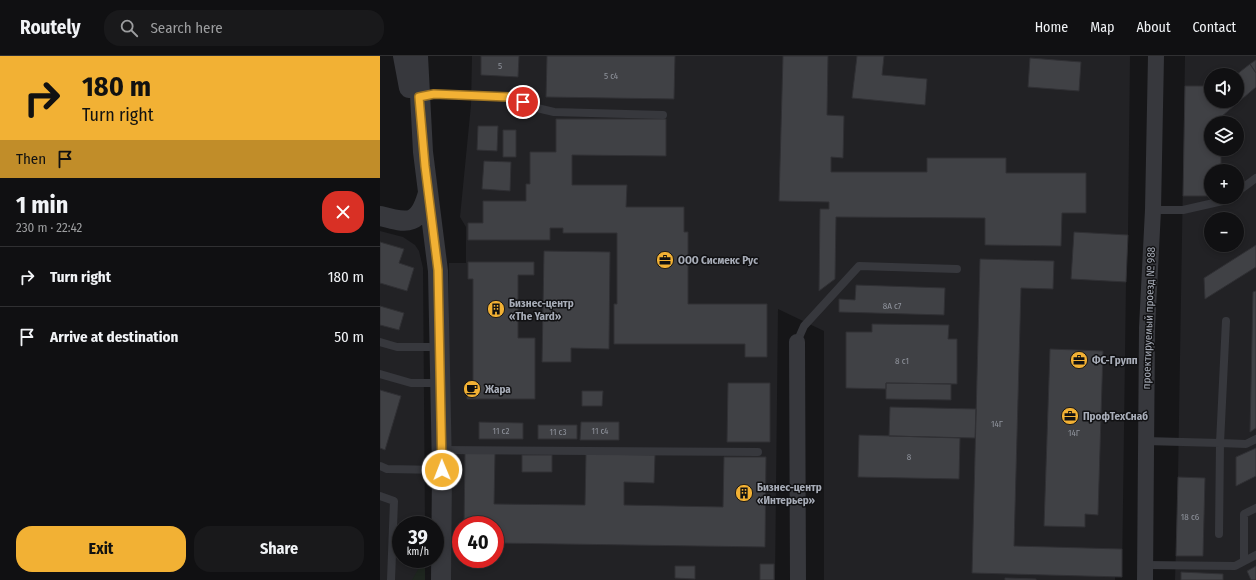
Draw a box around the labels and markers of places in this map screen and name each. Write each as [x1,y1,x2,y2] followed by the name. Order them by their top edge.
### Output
[506,85,540,119] pin
[655,250,675,270] office icon: ООО Сисмекс Рус
[678,254,758,267] place label: ООО Сисмекс Рус
[509,297,574,323] place label: Бизнес-центр «The Yard»
[486,299,506,319] building icon: Бизнес-центр «The Yard»
[1069,350,1089,370] office icon: ФС-Групп
[1092,354,1138,367] place label: ФС-Групп
[462,379,482,399] cafe icon: Жара
[484,383,511,396] place label: Жара
[1060,406,1080,426] office icon: ПрофТехСнаб
[1083,410,1148,423] place label: ПрофТехСнаб
[757,481,822,507] place label: Бизнес-центр «Интерьер»
[734,483,754,503] building icon: Бизнес-центр «Интерьер»

